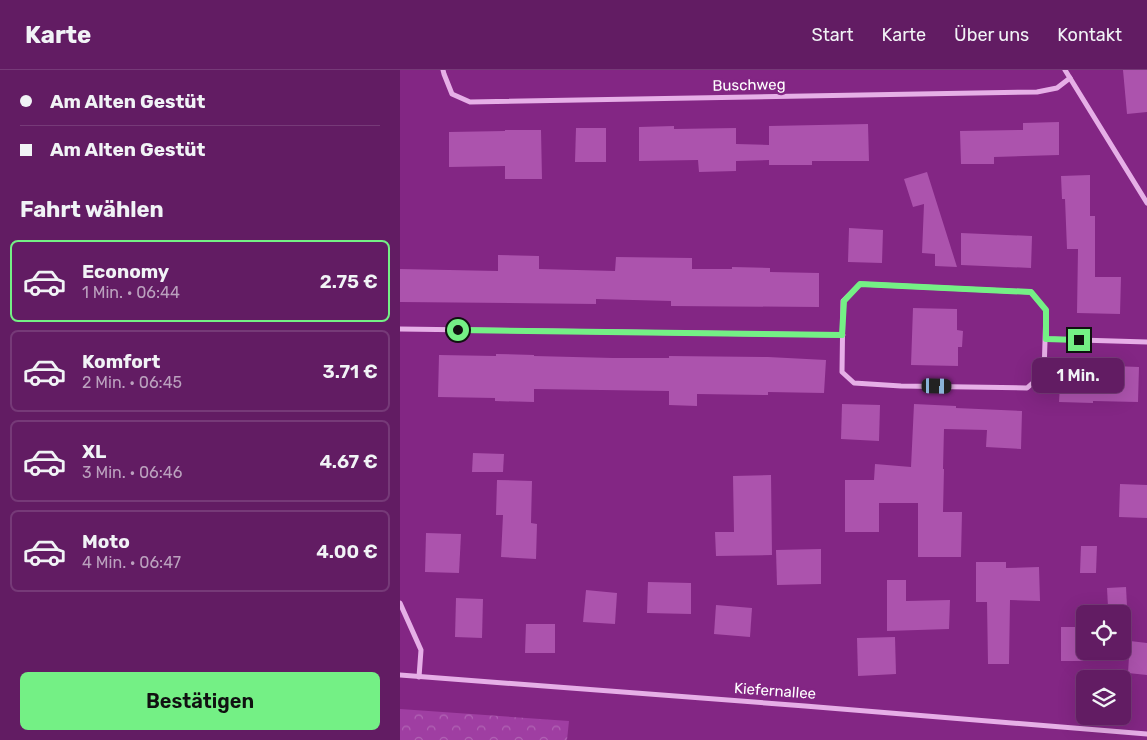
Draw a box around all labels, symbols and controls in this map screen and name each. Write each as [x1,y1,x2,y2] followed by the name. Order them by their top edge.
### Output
[25,21,91,49] text: Karte
[811,24,854,46] text: Start
[882,24,926,46] text: Karte
[954,24,1029,46] text: Über uns
[1057,24,1122,46] text: Kontakt
[712,75,786,95] street label: Buschweg
[50,90,205,113] text: Am Alten Gestüt
[50,138,205,161] text: Am Alten Gestüt
[20,196,164,223] text: Fahrt wählen
[22,259,67,304] icon: car
[82,260,169,283] text: Economy
[320,270,378,293] text: 2.75 €
[82,283,180,302] text: 1 Min. · 06:44
[447,319,469,341] route start
[1068,329,1090,351] route end
[22,349,67,394] icon: car
[82,350,160,373] text: Komfort
[1033,358,1125,392] callout: 1 Min.
[322,360,378,383] text: 3.71 €
[1056,366,1100,385] text: 1 Min.
[82,373,182,392] text: 2 Min. · 06:45
[921,378,952,394] car
[22,439,67,484] icon: car
[82,440,106,463] text: XL
[319,450,378,473] text: 4.67 €
[82,463,182,482] text: 3 Min. · 06:46
[22,529,67,574] icon: car
[82,530,130,553] text: Moto
[316,540,378,563] text: 4.00 €
[82,553,181,572] text: 4 Min. · 06:47
[1076,605,1131,725] map controls
[1076,605,1131,660] button: locate
[1076,670,1131,725] button: layers
[20,672,380,730] button: Bestätigen
[733,679,817,703] street label: Kiefernallee

